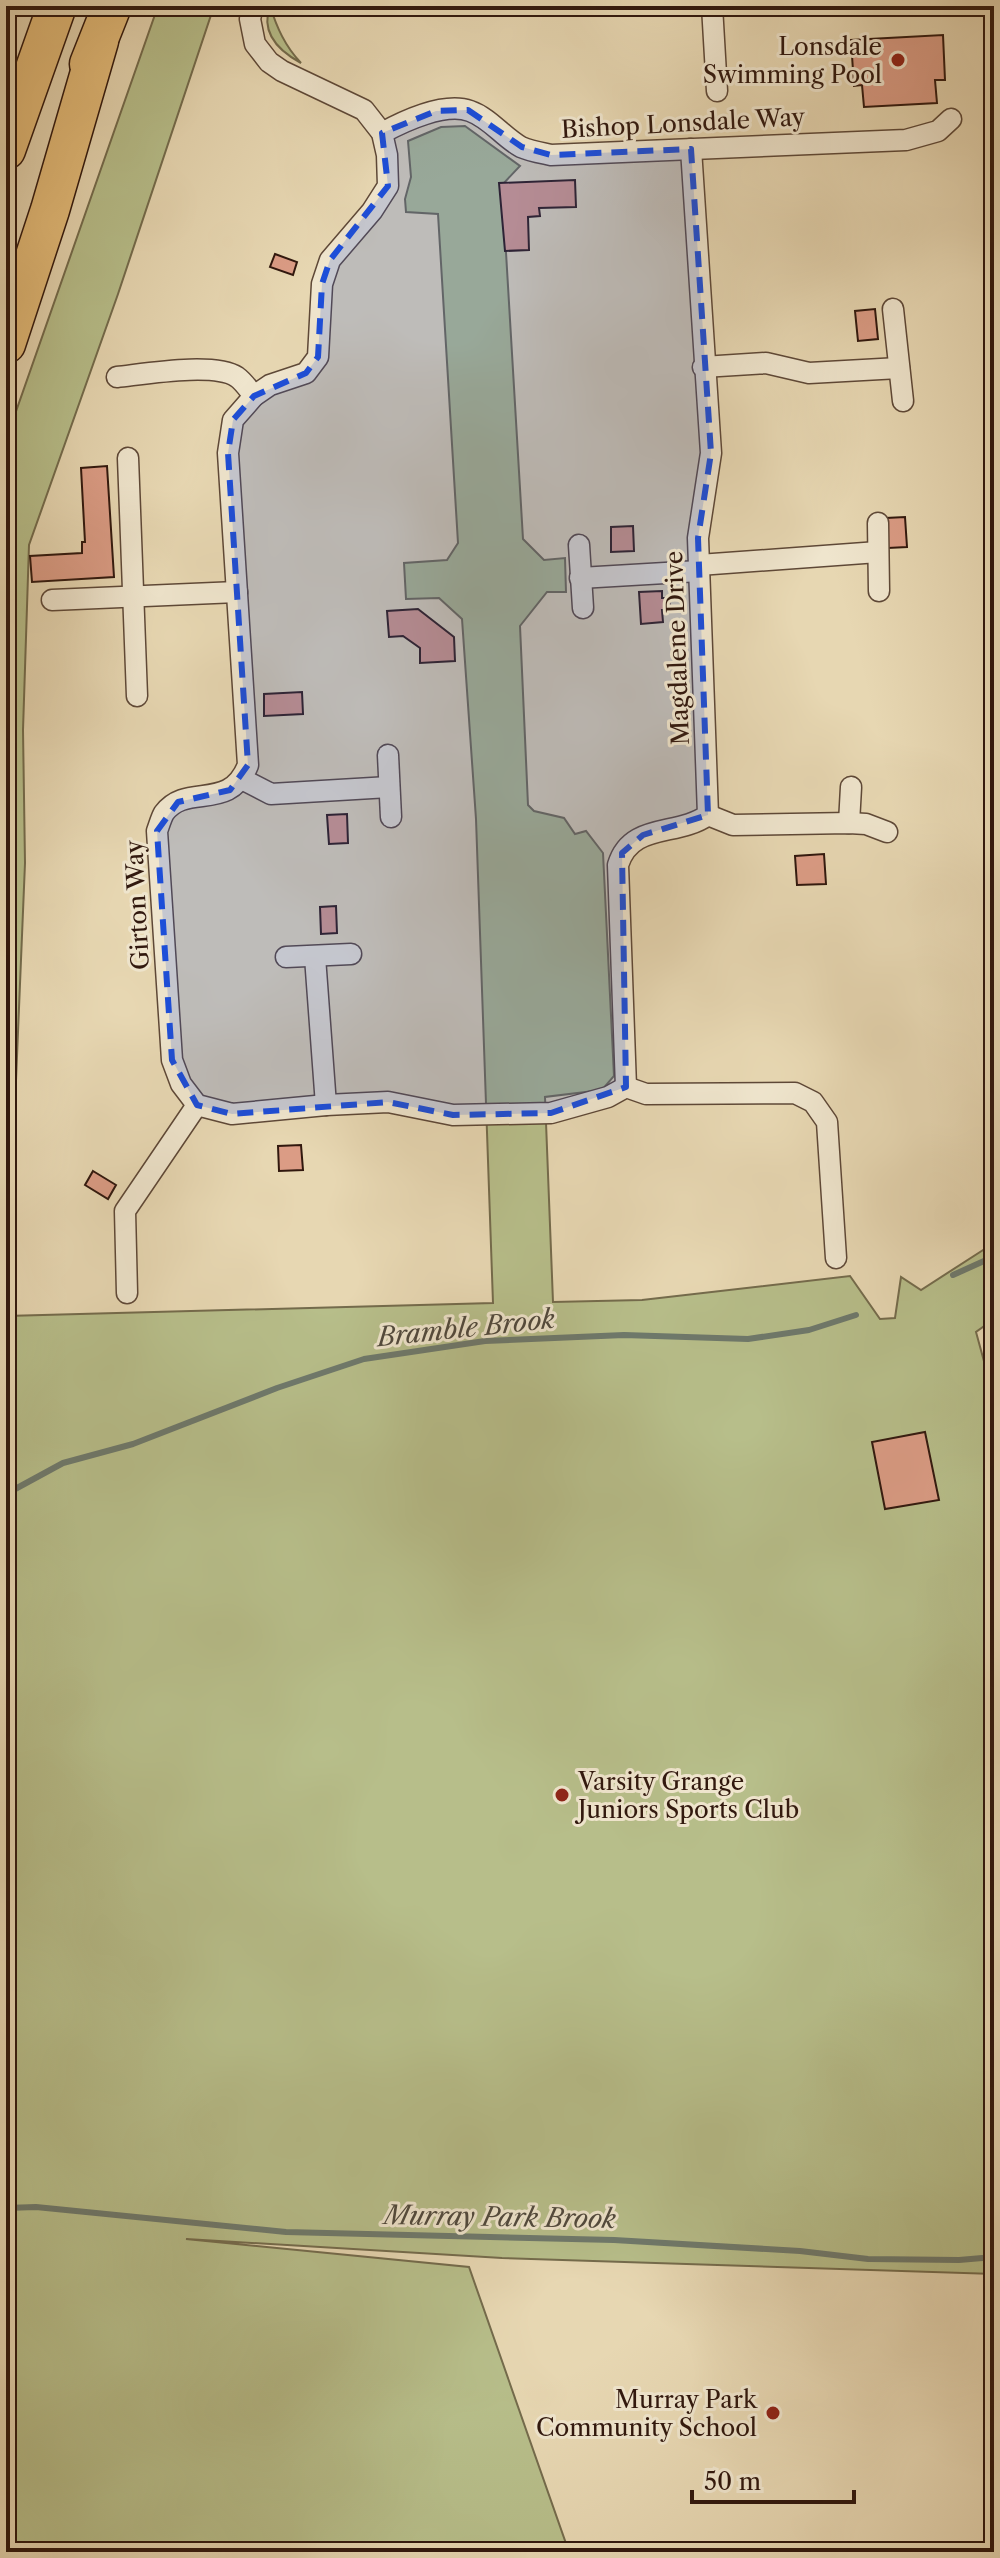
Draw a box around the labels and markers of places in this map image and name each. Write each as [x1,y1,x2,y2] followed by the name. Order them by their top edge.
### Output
[703,32,882,89] place label: Lonsdale Swimming Pool
[889,51,907,69] marker: Lonsdale Swimming Pool
[574,1767,799,1824] place label: Varsity Grange Juniors Sports Club
[553,1786,571,1804] marker: Varsity Grange Juniors Sports Club
[536,2385,758,2442] place label: Murray Park Community School
[764,2404,782,2422] marker: Murray Park Community School

